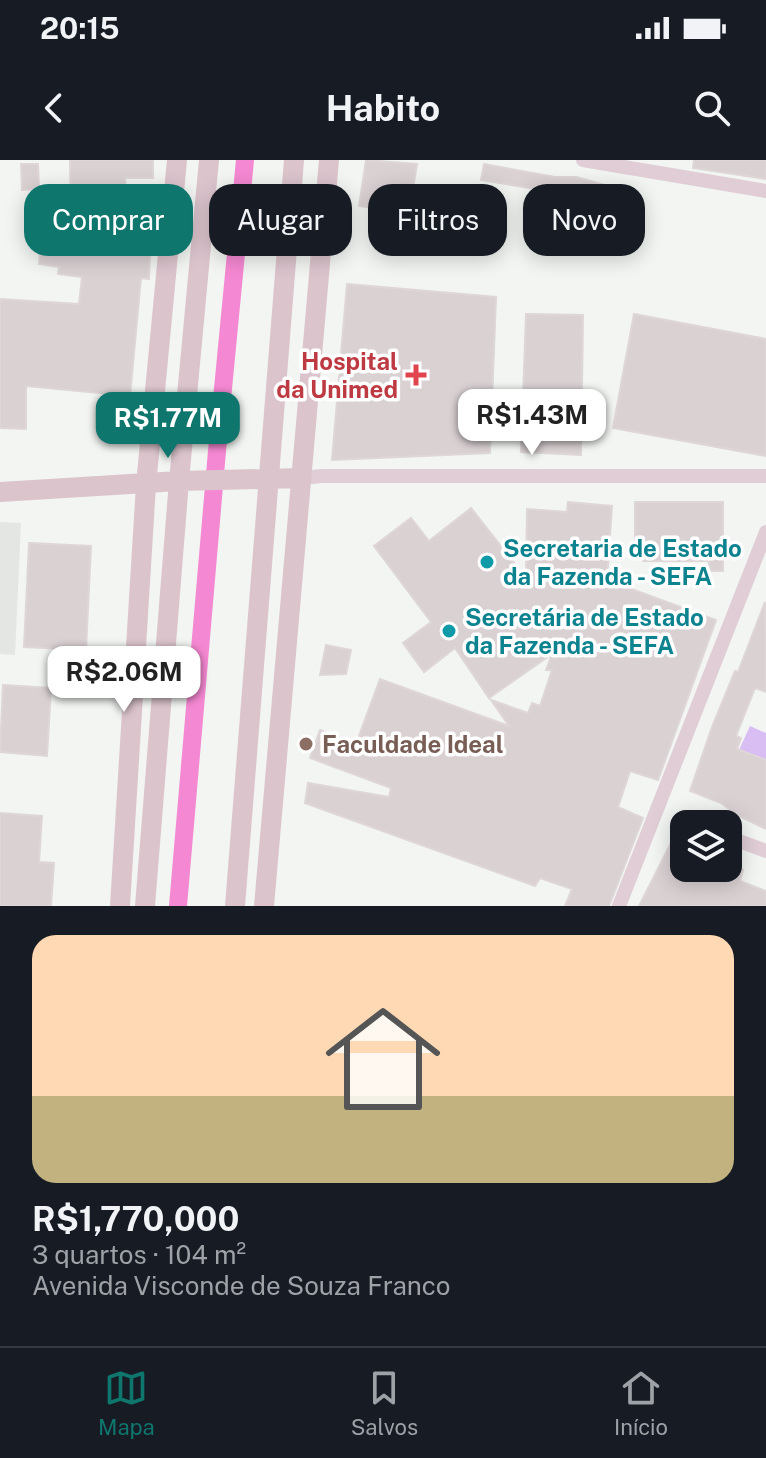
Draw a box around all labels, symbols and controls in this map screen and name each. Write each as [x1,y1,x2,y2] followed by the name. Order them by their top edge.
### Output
[40,10,120,46] text: 20:15
[32,86,76,130] icon: back
[690,86,734,130] icon: search
[326,87,440,129] text: Habito
[24,184,193,256] chip: Comprar
[209,184,352,256] chip: Alugar
[368,184,507,256] chip: Filtros
[523,184,645,256] chip: Novo
[276,347,398,403] place label: Hospital da Unimed
[405,364,427,386] marker: Hospital da Unimed
[458,389,606,457] pin: R$1.43M
[94,392,242,460] pin: R$1.77M
[476,399,588,430] text: R$1.43M
[114,402,222,433] text: R$1.77M
[503,534,742,590] place label: Secretaria de Estado da Fazenda - SEFA
[478,553,496,571] marker: Secretaria de Estado da Fazenda - SEFA
[465,603,704,659] place label: Secretária de Estado da Fazenda - SEFA
[440,622,458,640] marker: Secretária de Estado da Fazenda - SEFA
[50,646,198,714] pin: R$2.06M
[65,656,183,687] text: R$2.06M
[322,730,504,758] place label: Faculdade Ideal
[297,735,315,753] marker: Faculdade Ideal
[670,810,742,882] map controls
[670,810,742,882] button: layers
[311,987,455,1131] icon: home
[32,1199,239,1239] text: R$1,770,000
[32,1239,246,1270] text: 3 quartos · 104 m²
[32,1270,451,1301] text: Avenida Visconde de Souza Franco
[98,1366,155,1440] tab: Mapa
[351,1366,418,1440] tab: Salvos
[614,1366,668,1440] tab: Início

